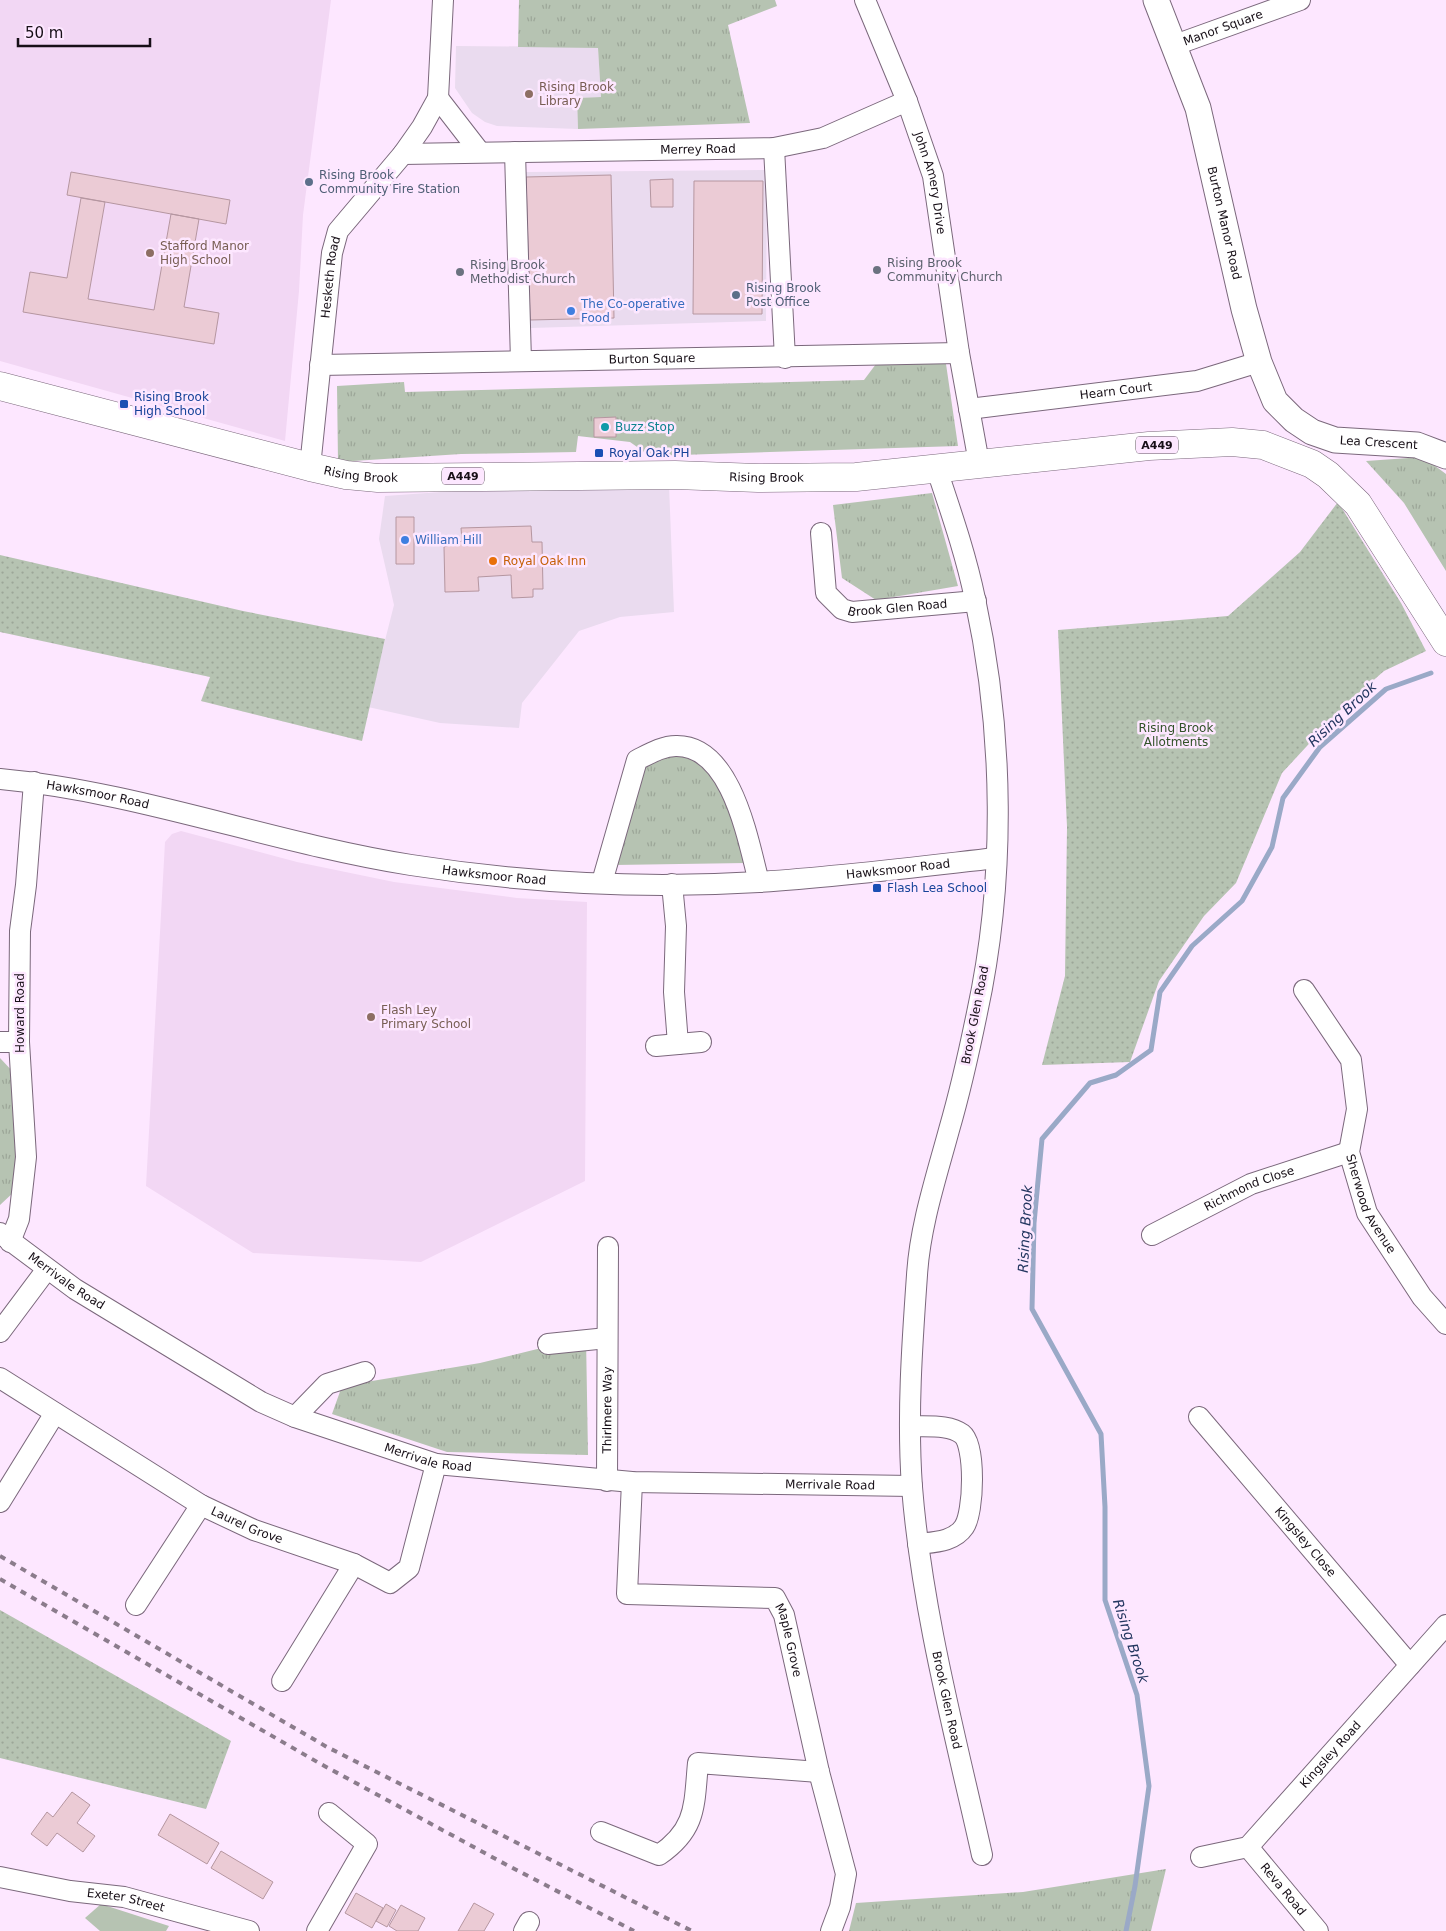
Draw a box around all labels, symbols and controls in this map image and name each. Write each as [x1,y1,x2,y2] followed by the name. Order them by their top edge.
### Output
[1181,7,1265,48] street label: Manor Square
[18,15,150,47] scale bar
[25,24,63,42] text: 50 m
[539,80,614,108] place label: Rising Brook Library
[523,88,535,100] marker: Rising Brook Library
[911,129,948,235] street label: John Amery Drive
[660,142,736,157] street label: Merrey Road
[1205,165,1244,281] street label: Burton Manor Road
[319,168,460,196] place label: Rising Brook Community Fire Station
[303,176,315,188] marker: Rising Brook Community Fire Station
[318,234,343,319] street label: Hesketh Road
[160,239,249,267] place label: Stafford Manor High School
[144,247,156,259] marker: Stafford Manor High School
[887,256,1003,284] place label: Rising Brook Community Church
[470,258,576,286] place label: Rising Brook Methodist Church
[871,264,883,276] marker: Rising Brook Community Church
[454,266,466,278] marker: Rising Brook Methodist Church
[746,281,821,309] place label: Rising Brook Post Office
[730,289,742,301] marker: Rising Brook Post Office
[580,297,685,325] place label: The Co-operative Food
[565,305,577,317] marker: The Co-operative Food
[609,351,695,367] street label: Burton Square
[1079,380,1153,402] street label: Hearn Court
[134,390,209,418] place label: Rising Brook High School
[118,398,130,410] marker: Rising Brook High School
[615,420,675,434] place label: Buzz Stop
[599,421,611,433] marker: Buzz Stop
[1339,433,1418,452] street label: Lea Crescent
[1136,436,1178,454] road number: A449
[609,446,690,460] place label: Royal Oak PH
[593,447,605,459] marker: Royal Oak PH
[322,463,398,485] street label: Rising Brook
[442,468,484,484] road number: A449
[729,470,804,485] street label: Rising Brook
[415,533,482,547] place label: William Hill
[399,534,411,546] marker: William Hill
[503,554,586,568] place label: Royal Oak Inn
[487,555,499,567] marker: Royal Oak Inn
[846,597,948,620] street label: Brook Glen Road
[1305,678,1380,750] water label: Rising Brook
[1139,721,1213,749] park label: Rising Brook Allotments
[45,778,151,812] street label: Hawksmoor Road
[845,856,951,882] street label: Hawksmoor Road
[441,863,547,888] street label: Hawksmoor Road
[887,881,987,895] place label: Flash Lea School
[871,882,883,894] marker: Flash Lea School
[959,965,991,1065] street label: Brook Glen Road
[13,973,27,1053] street label: Howard Road
[381,1003,471,1031] place label: Flash Ley Primary School
[365,1011,377,1023] marker: Flash Ley Primary School
[1343,1152,1399,1256] street label: Sherwood Avenue
[1202,1163,1296,1214] street label: Richmond Close
[1015,1184,1035,1273] water label: Rising Brook
[25,1250,107,1312] street label: Merrivale Road
[600,1366,614,1455] street label: Thirlmere Way
[383,1440,472,1474] street label: Merrivale Road
[785,1477,875,1492] street label: Merrivale Road
[209,1504,285,1546] street label: Laurel Grove
[1272,1504,1339,1580] street label: Kingsley Close
[1110,1597,1152,1686] water label: Rising Brook
[772,1601,805,1678] street label: Maple Grove
[929,1650,964,1750] street label: Brook Glen Road
[1297,1718,1364,1791] street label: Kingsley Road
[1257,1860,1309,1918] street label: Reva Road
[86,1886,166,1915] street label: Exeter Street

